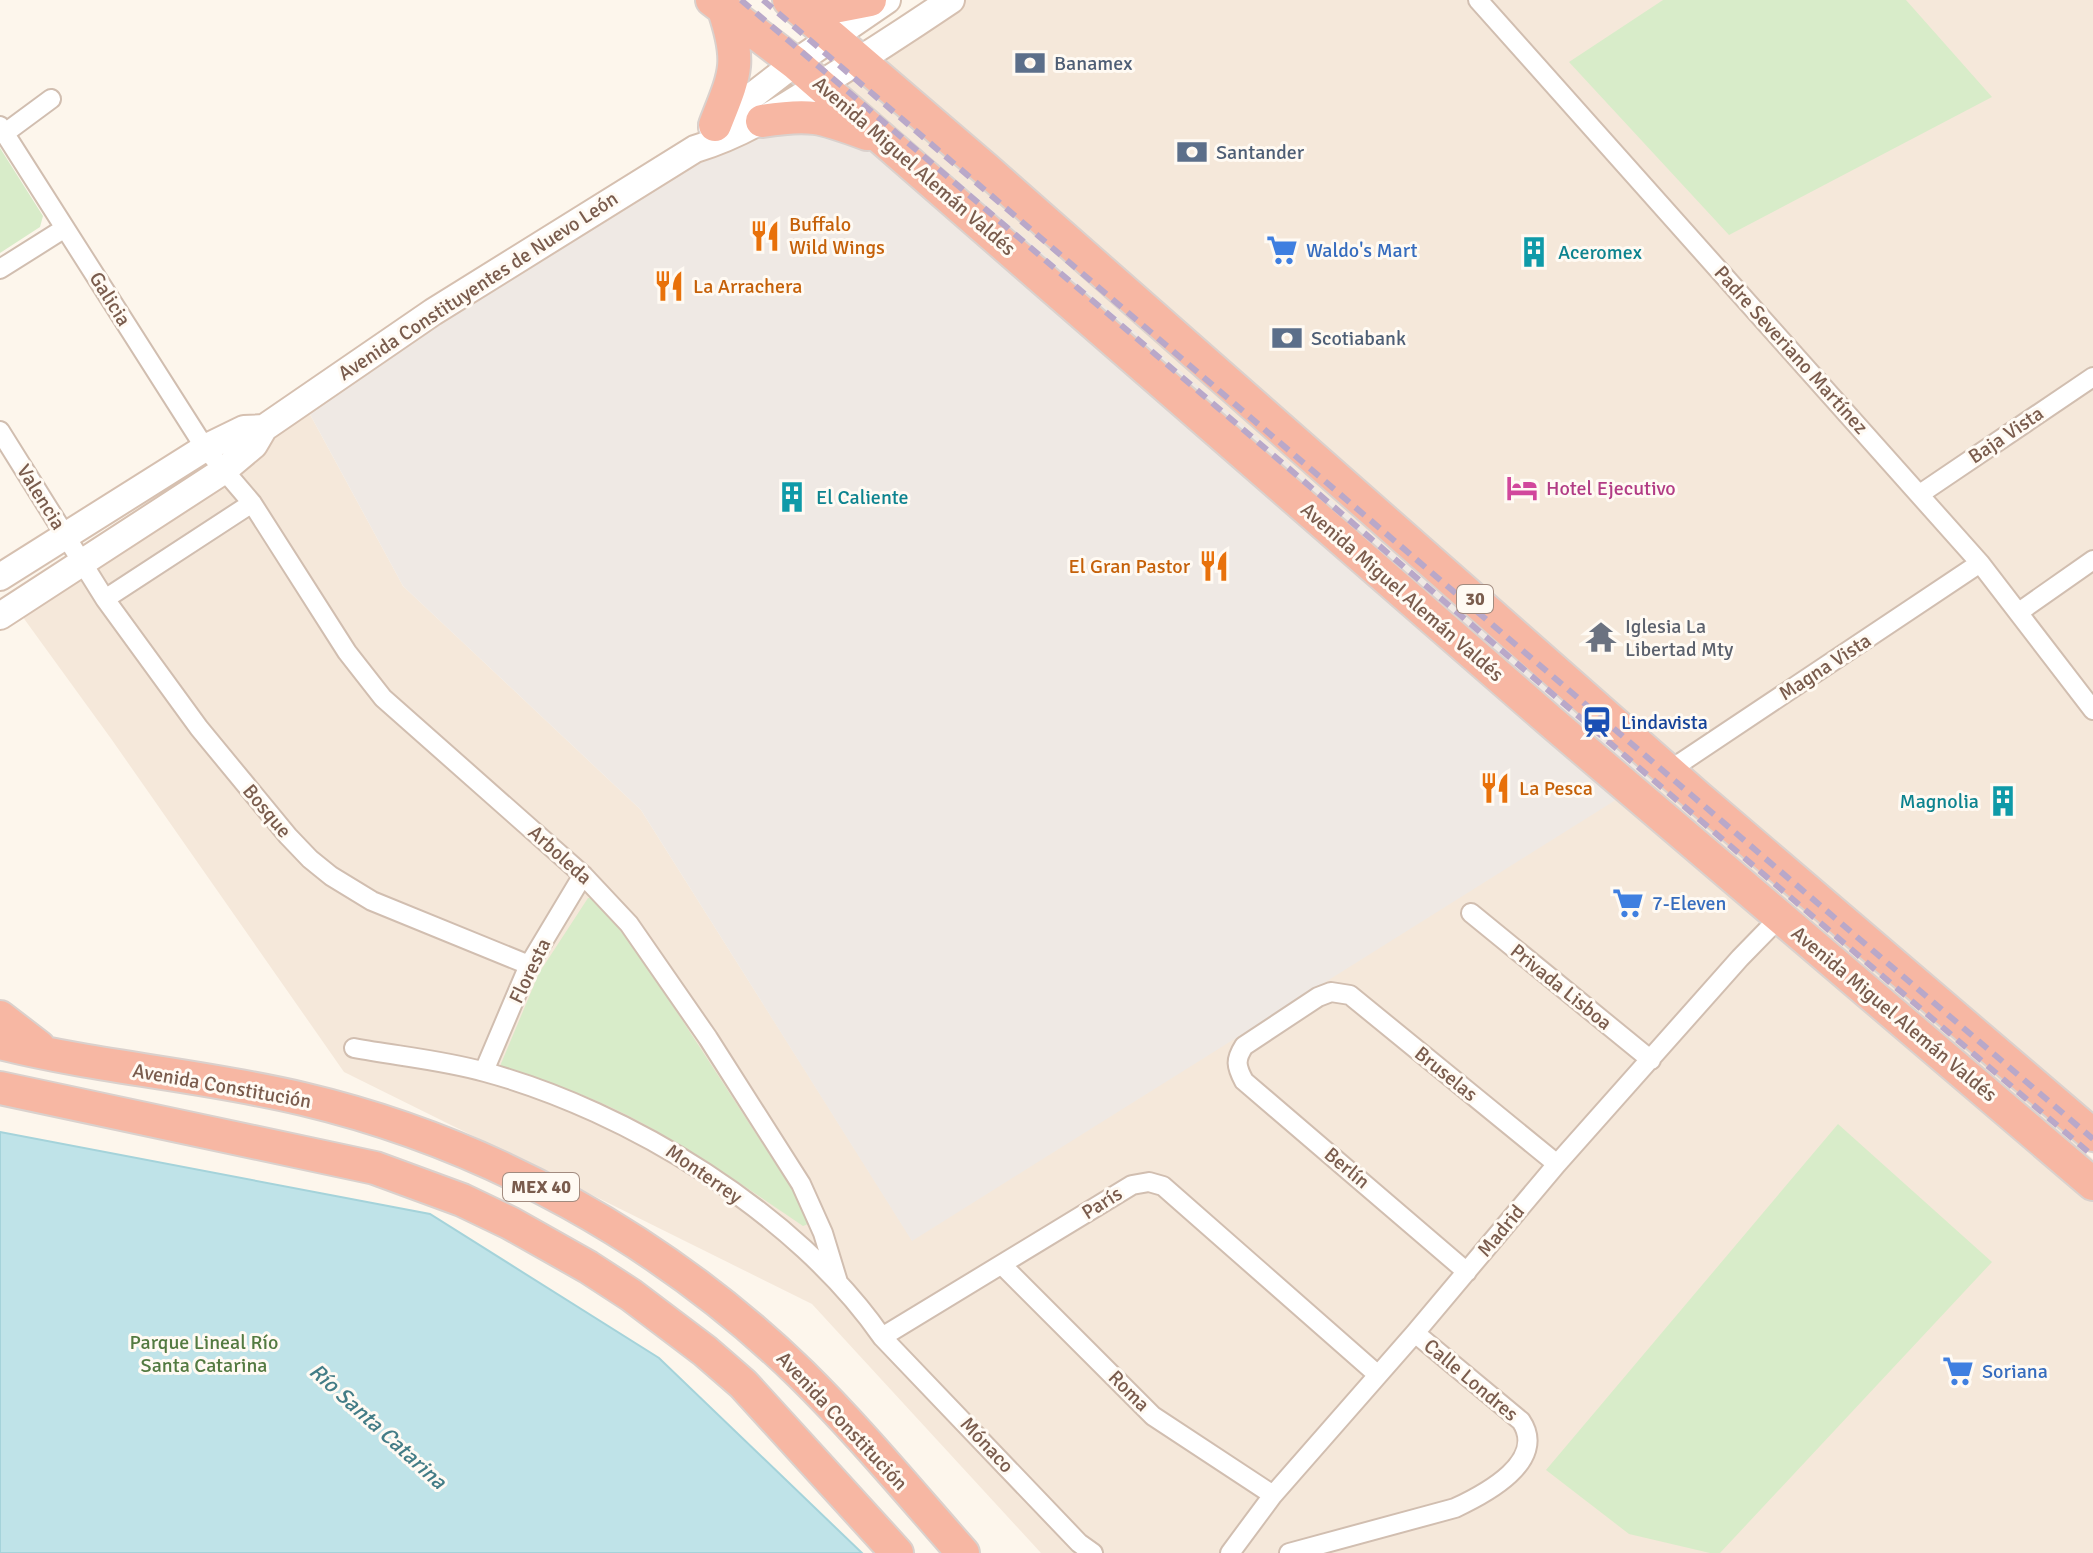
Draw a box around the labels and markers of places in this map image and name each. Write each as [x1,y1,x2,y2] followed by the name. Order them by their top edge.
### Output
[1013,46,1047,80] bank icon: Banamex
[1054,51,1132,76] place label: Banamex
[1175,135,1209,169] bank icon: Santander
[1216,140,1305,165] place label: Santander
[789,212,885,260] place label: Buffalo Wild Wings
[748,219,782,253] restaurant icon: Buffalo Wild Wings
[1265,233,1299,267] supermarket icon: Waldo's Mart
[1517,235,1551,269] building icon: Aceromex
[1306,238,1417,263] place label: Waldo's Mart
[1558,240,1642,265] place label: Aceromex
[652,269,686,303] restaurant icon: La Arrachera
[693,274,802,299] place label: La Arrachera
[1270,321,1304,355] bank icon: Scotiabank
[1311,326,1406,351] place label: Scotiabank
[1505,471,1539,505] hotel icon: Hotel Ejecutivo
[1546,476,1676,501] place label: Hotel Ejecutivo
[775,480,809,514] building icon: El Caliente
[816,485,909,510] place label: El Caliente
[1197,549,1231,583] restaurant icon: El Gran Pastor
[1069,554,1191,579] place label: El Gran Pastor
[1625,614,1734,662] place label: Iglesia La Libertad Mty
[1584,620,1618,654] temple icon: Iglesia La Libertad Mty
[1580,705,1614,739] station icon: Lindavista
[1621,710,1708,735] place label: Lindavista
[1478,771,1512,805] restaurant icon: La Pesca
[1519,776,1593,801] place label: La Pesca
[1986,784,2020,818] building icon: Magnolia
[1900,789,1979,814] place label: Magnolia
[1611,886,1645,920] supermarket icon: 7-Eleven
[1652,891,1726,916] place label: 7-Eleven
[1941,1354,1975,1388] supermarket icon: Soriana
[1982,1359,2048,1384] place label: Soriana

